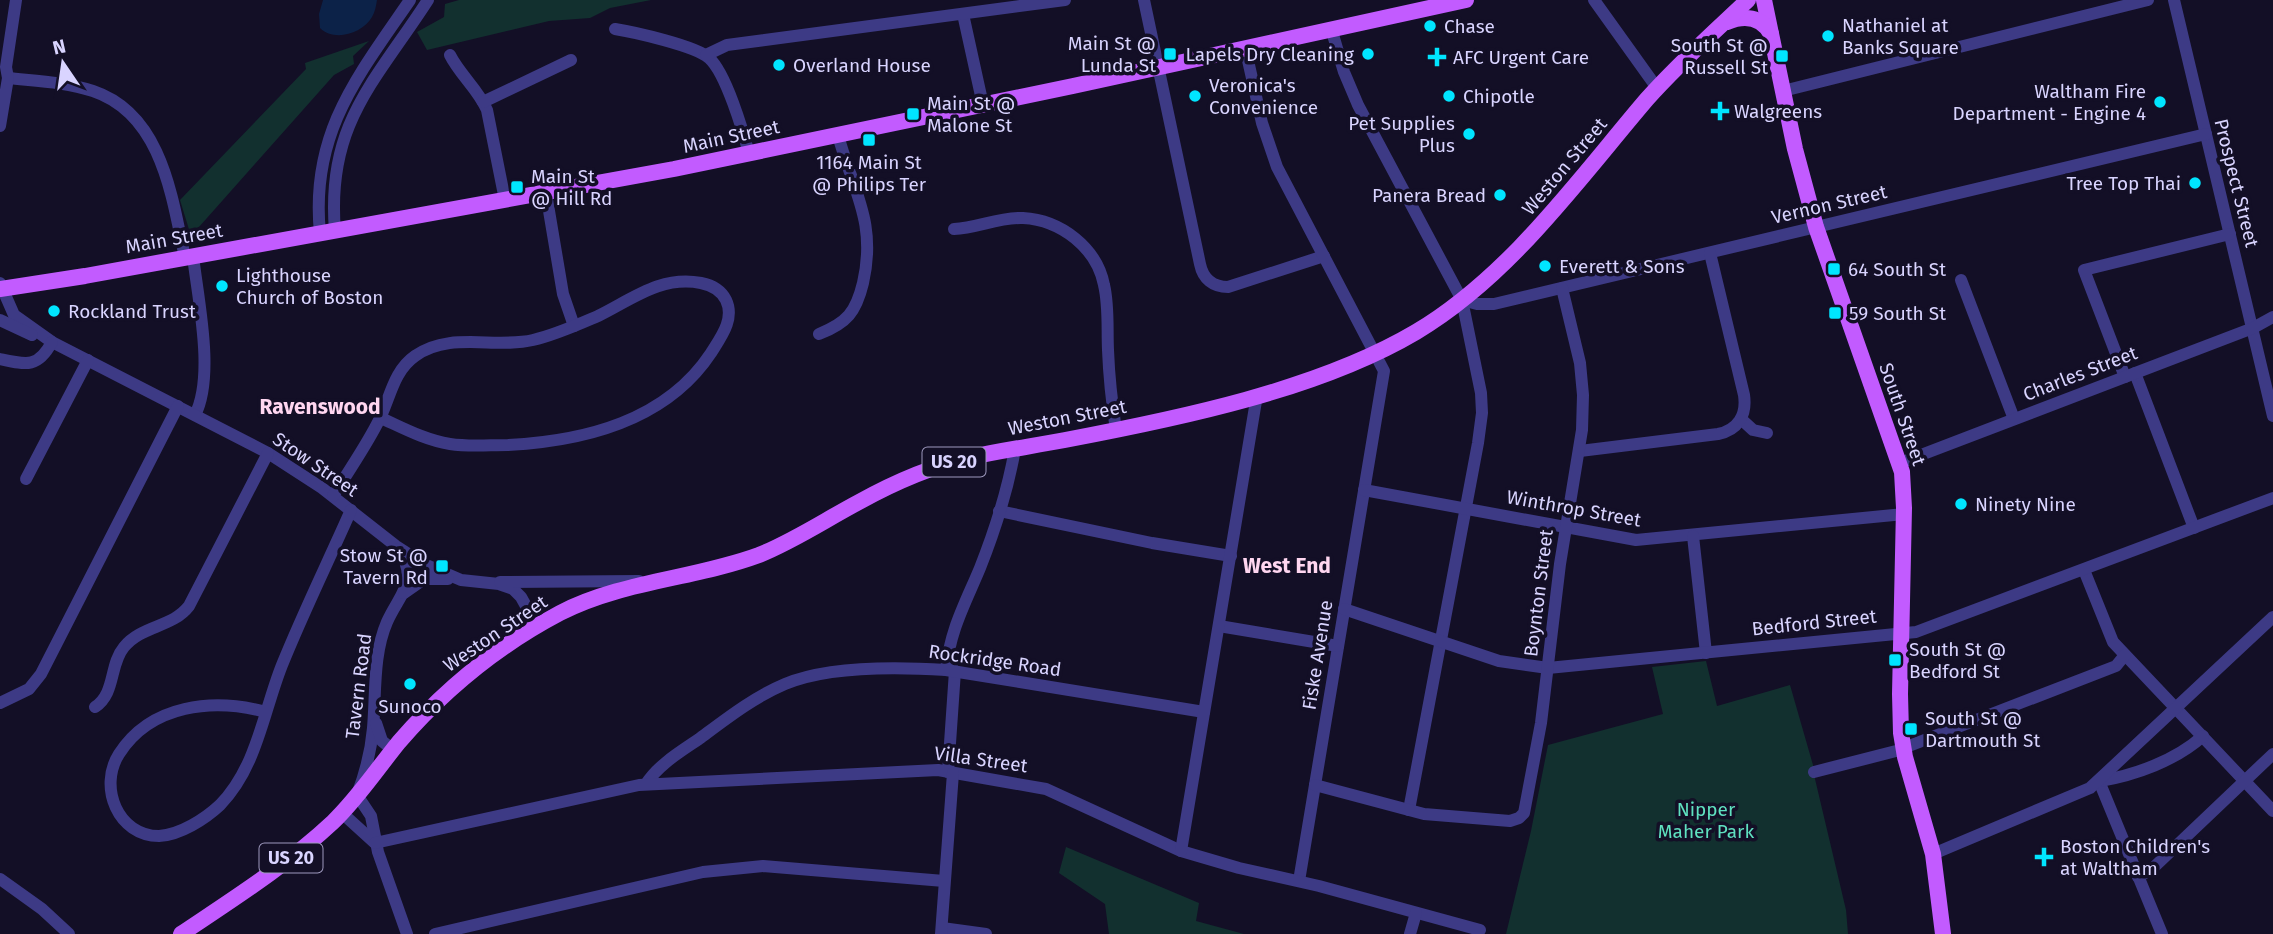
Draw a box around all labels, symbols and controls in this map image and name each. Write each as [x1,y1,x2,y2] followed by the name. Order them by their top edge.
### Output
[1842,14,1959,59] place label: Nathaniel at Banks Square
[1444,15,1495,38] place label: Chase
[1422,18,1438,34] marker: Chase
[28,28,98,98] north arrow
[1820,28,1836,44] marker: Nathaniel at Banks Square
[1068,32,1156,77] place label: Main St @ Lunda St
[51,34,68,60] text: N
[1671,34,1768,79] place label: South St @ Russell St
[1185,43,1354,66] place label: Lapels Dry Cleaning
[1162,46,1178,62] marker: Main St @ Lunda St
[1360,46,1376,62] marker: Lapels Dry Cleaning
[1453,46,1589,69] place label: AFC Urgent Care
[1427,47,1447,67] marker: AFC Urgent Care
[1774,48,1790,64] marker: South St @ Russell St
[793,54,931,77] place label: Overland House
[771,57,787,73] marker: Overland House
[1209,74,1318,119] place label: Veronica's Convenience
[1952,80,2146,125] place label: Waltham Fire Department - Engine 4
[1463,85,1535,108] place label: Chipotle
[1187,88,1203,104] marker: Veronica's Convenience
[1441,88,1457,104] marker: Chipotle
[927,92,1015,137] place label: Main St @ Malone St
[2152,94,2168,110] marker: Waltham Fire Department - Engine 4
[1734,100,1822,123] place label: Walgreens
[1712,103,1728,119] marker: Walgreens
[905,106,921,122] marker: Main St @ Malone St
[1348,112,1455,157] place label: Pet Supplies Plus
[1517,113,1612,220] street label: Weston Street
[681,115,782,158] street label: Main Street
[2209,117,2264,250] street label: Prospect Street
[1461,126,1477,142] marker: Pet Supplies Plus
[861,132,877,148] marker: 1164 Main St @ Philips Ter
[812,151,927,196] place label: 1164 Main St @ Philips Ter
[531,165,612,210] place label: Main St @ Hill Rd
[2066,172,2181,195] place label: Tree Top Thai
[2187,175,2203,191] marker: Tree Top Thai
[509,179,525,195] marker: Main St @ Hill Rd
[1769,180,1889,229] street label: Vernon Street
[1372,184,1486,207] place label: Panera Bread
[1492,187,1508,203] marker: Panera Bread
[124,219,225,258] street label: Main Street
[1559,255,1685,278] place label: Everett & Sons
[1537,258,1553,274] marker: Everett & Sons
[1848,258,1946,281] place label: 64 South St
[1826,261,1842,277] marker: 64 South St
[236,264,383,309] place label: Lighthouse Church of Boston
[214,278,230,294] marker: Lighthouse Church of Boston
[68,300,196,323] place label: Rockland Trust
[1849,302,1946,325] place label: 59 South St
[46,303,62,319] marker: Rockland Trust
[1827,305,1843,321] marker: 59 South St
[2020,341,2141,406] street label: Charles Street
[1874,360,1931,469] street label: South Street
[259,394,381,420] district label: Ravenswood
[1006,395,1128,440] street label: Weston Street
[269,427,363,501] street label: Stow Street
[922,448,986,476] road number: US 20
[1505,485,1643,532] street label: Winthrop Street
[1975,493,2076,516] place label: Ninety Nine
[1953,496,1969,512] marker: Ninety Nine
[1519,528,1558,658] street label: Boynton Street
[340,544,428,589] place label: Stow St @ Tavern Rd
[1243,553,1331,579] district label: West End
[434,558,450,574] marker: Stow St @ Tavern Rd
[439,590,552,677] street label: Weston Street
[1297,599,1338,712] street label: Fiske Avenue
[1751,604,1878,640] street label: Bedford Street
[341,632,376,740] street label: Tavern Road
[1909,638,2006,683] place label: South St @ Bedford St
[927,640,1063,681] street label: Rockridge Road
[1887,652,1903,668] marker: South St @ Bedford St
[402,676,418,692] marker: Sunoco
[378,695,442,718] place label: Sunoco
[1925,707,2040,752] place label: South St @ Dartmouth St
[1903,721,1919,737] marker: South St @ Dartmouth St
[933,742,1029,777] street label: Villa Street
[1658,798,1754,843] park label: Nipper Maher Park
[2060,835,2210,880] place label: Boston Children's at Waltham
[260,844,322,872] road number: US 20
[2034,847,2054,867] marker: Boston Children's at Waltham

